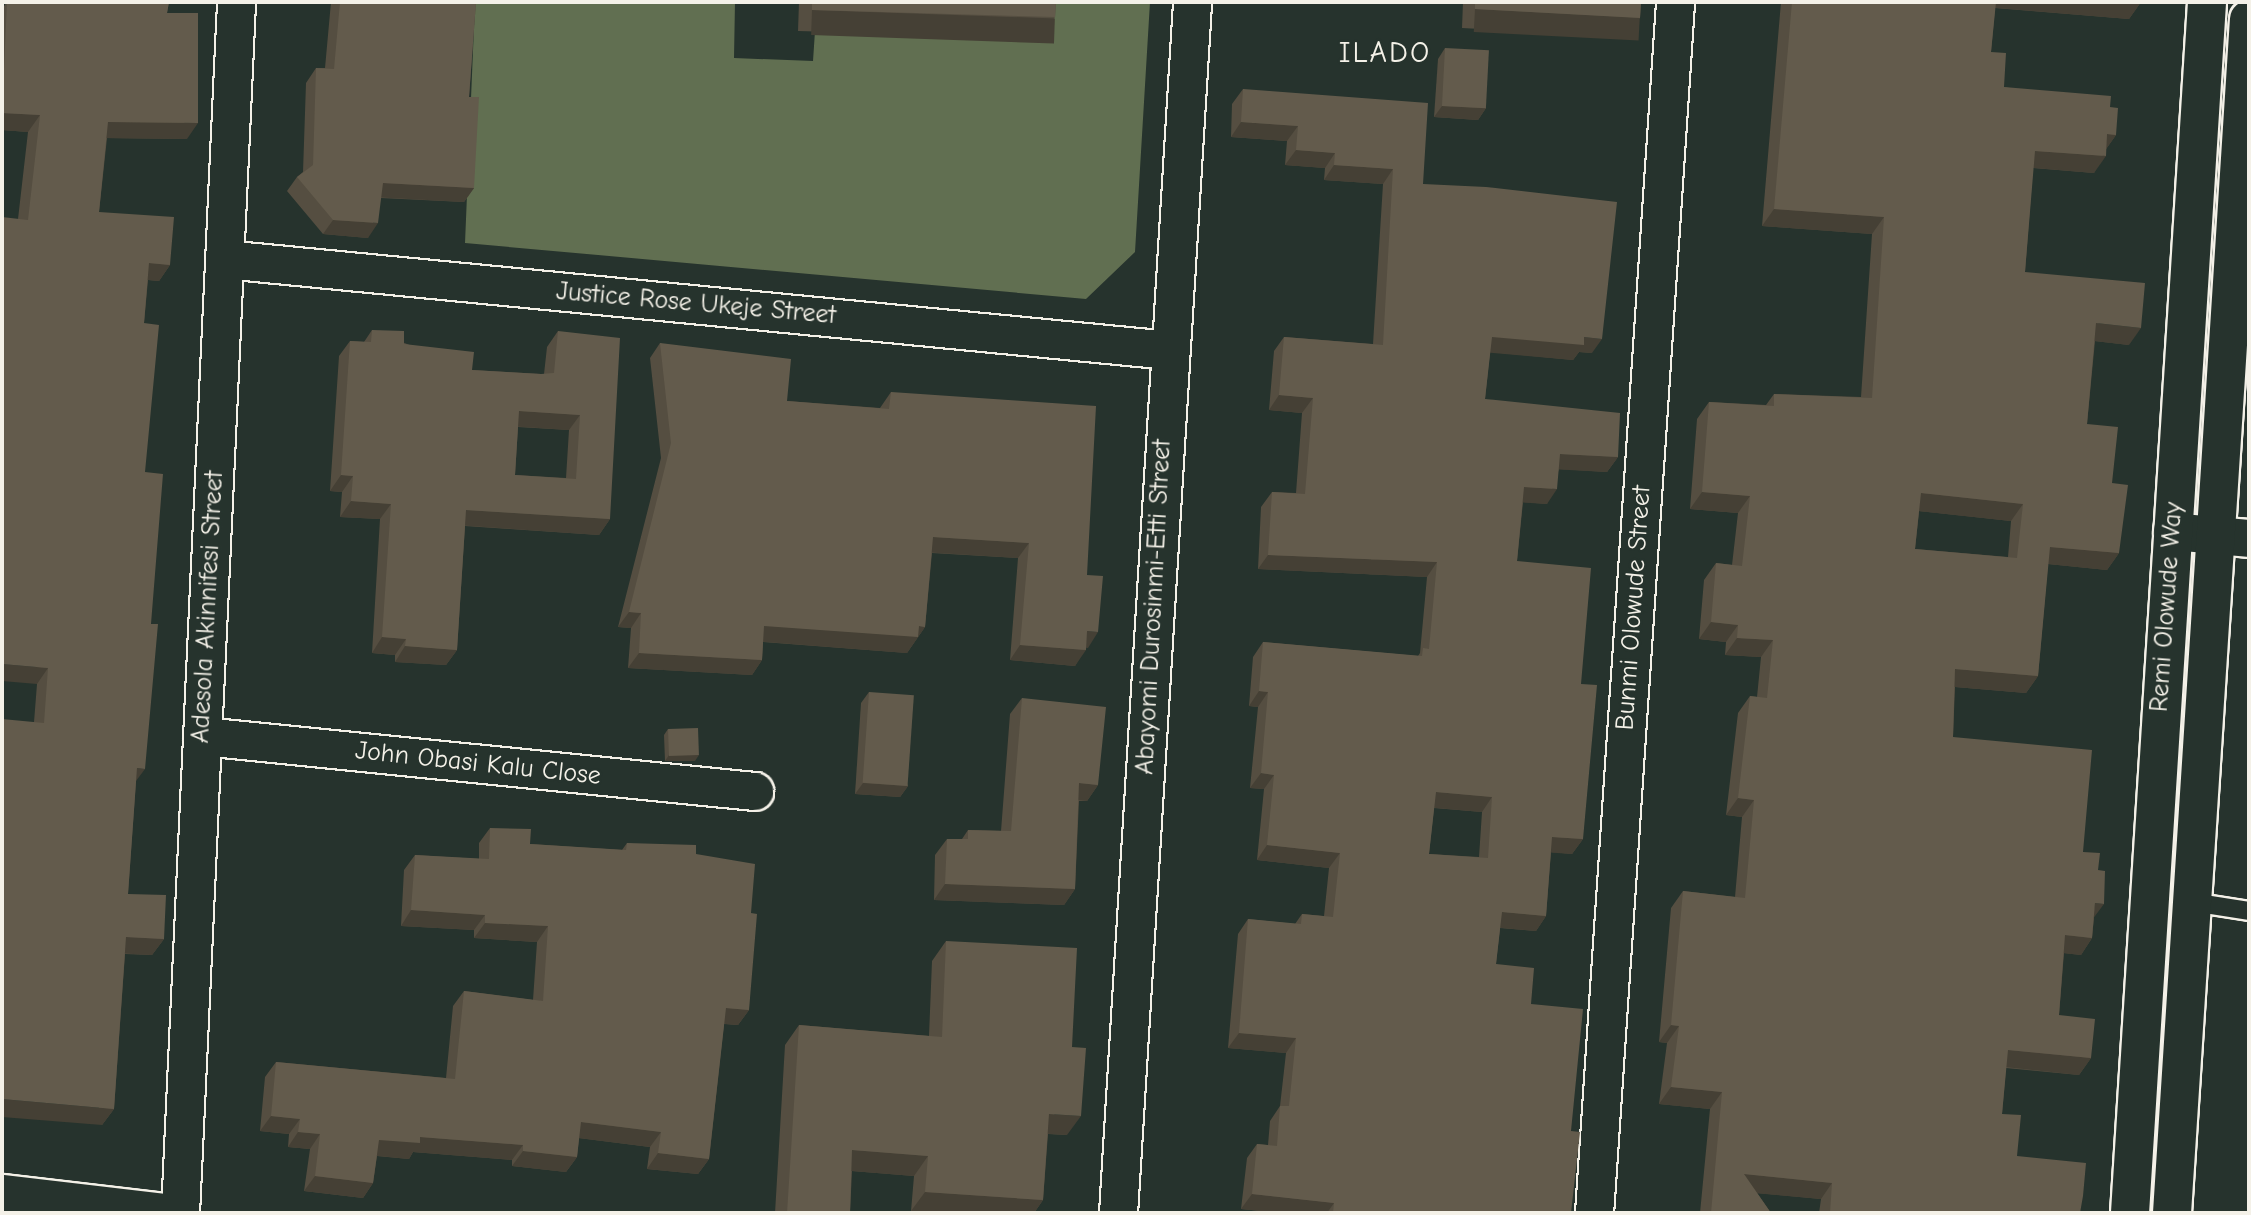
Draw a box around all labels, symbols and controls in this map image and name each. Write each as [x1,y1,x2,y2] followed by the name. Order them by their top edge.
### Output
[1339,35,1431,71] district label: ILADO
[555,276,837,332] street label: Justice Rose Ukeje Street
[1130,439,1178,775] street label: Abayomi Durosinmi-Etti Street
[185,470,231,744] street label: Adesola Akinnifesi Street
[1610,485,1658,731] street label: Bunmi Olowude Street
[2144,501,2190,713] street label: Remi Olowude Way
[354,736,602,792] street label: John Obasi Kalu Close

